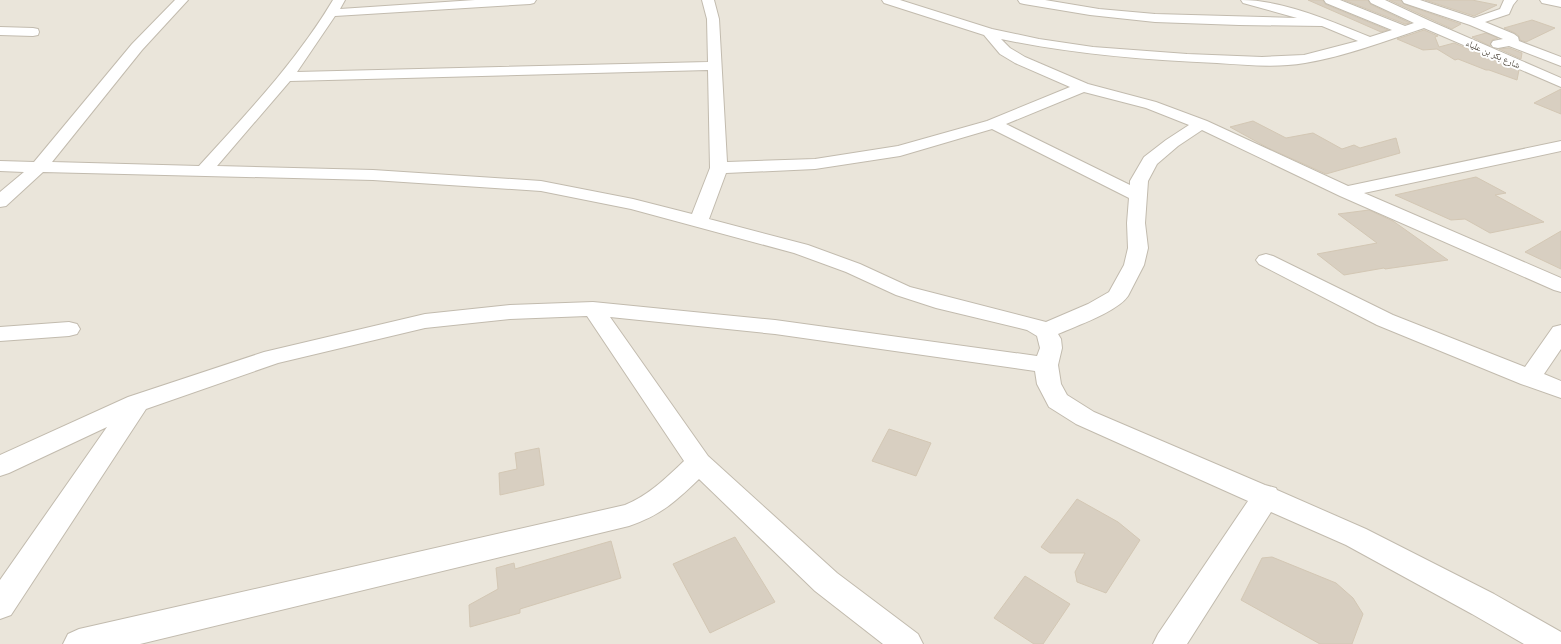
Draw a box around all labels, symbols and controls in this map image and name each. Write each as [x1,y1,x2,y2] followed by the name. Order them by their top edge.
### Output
[1464,38,1522,71] street label: شارع بكر بن علياء

